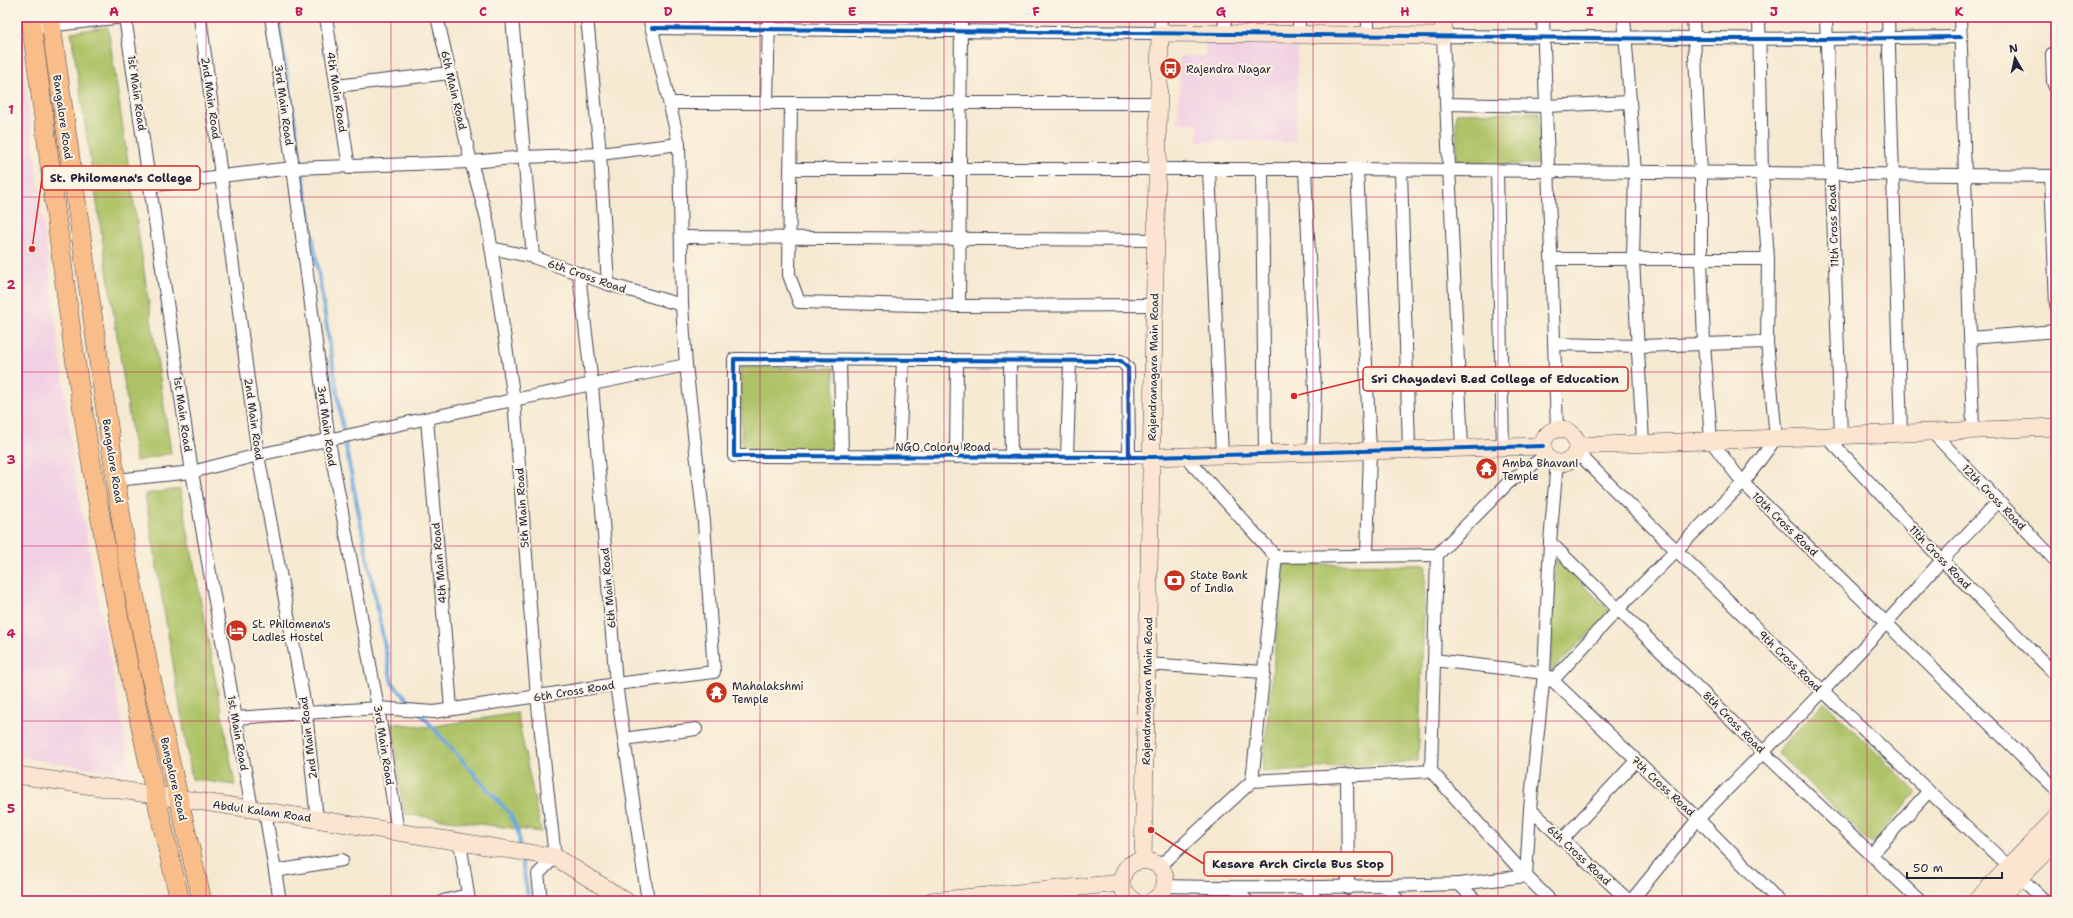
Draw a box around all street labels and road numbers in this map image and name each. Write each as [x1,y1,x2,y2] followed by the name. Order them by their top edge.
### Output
[437,49,470,131] street label: 6th Main Road
[323,51,350,133] street label: 4th Main Road
[124,54,149,132] street label: 1st Main Road
[197,56,224,140] street label: 2nd Main Road
[270,64,297,146] street label: 3rd Main Road
[49,74,76,160] street label: Bangalore Road
[1825,184,1842,268] street label: 11th Cross Road
[546,256,628,297] street label: 6th Cross Road
[1145,293,1162,441] street label: Rajendranagara Main Road
[170,375,195,453] street label: 1st Main Road
[240,377,267,461] street label: 2nd Main Road
[313,385,340,467] street label: 3rd Main Road
[98,418,127,504] street label: Bangalore Road
[895,440,991,455] street label: NGO Colony Road
[1958,461,2029,534] street label: 12th Cross Road
[512,467,533,549] street label: 5th Main Road
[1748,489,1821,560] street label: 10th Cross Road
[428,522,451,604] street label: 4th Main Road
[1905,522,1974,593] street label: 11th Cross Road
[597,547,620,629] street label: 6th Main Road
[1139,617,1156,765] street label: Rajendranagara Main Road
[1755,627,1824,695] street label: 9th Cross Road
[532,678,616,705] street label: 6th Cross Road
[1699,688,1768,757] street label: 8th Cross Road
[223,694,252,772] street label: 1st Main Road
[296,696,321,780] street label: 2nd Main Road
[370,704,397,786] street label: 3rd Main Road
[157,736,190,822] street label: Bangalore Road
[1627,753,1698,820] street label: 7th Cross Road
[212,797,312,826] street label: Abdul Kalam Road
[1543,822,1614,889] street label: 6th Cross Road

